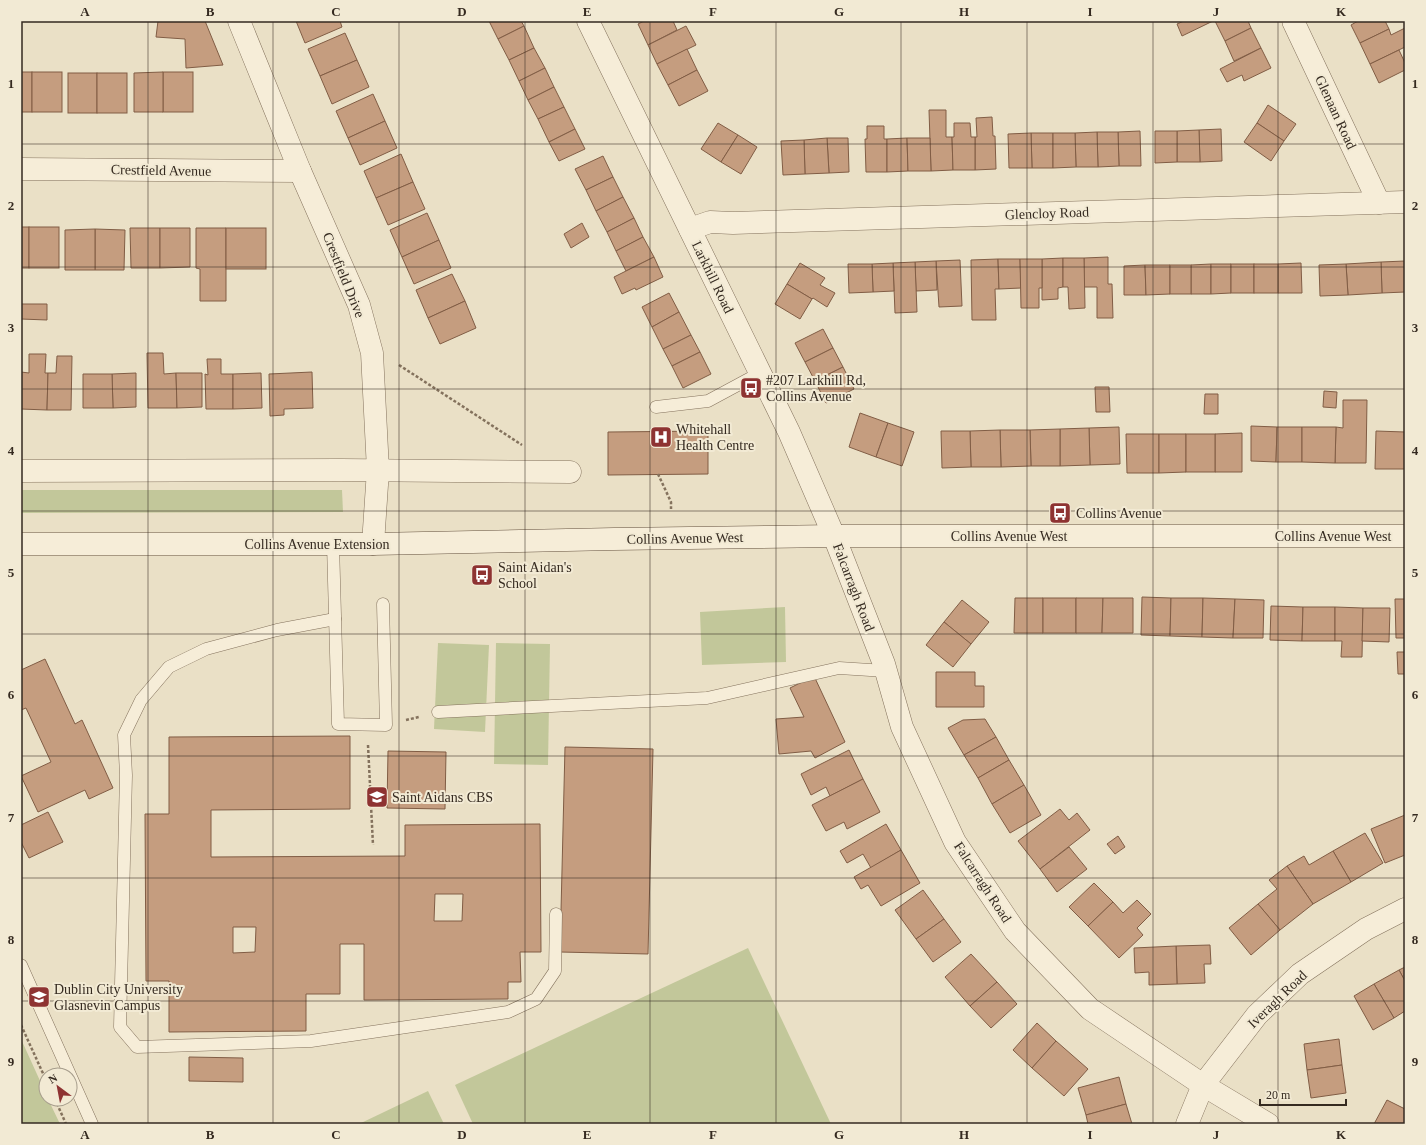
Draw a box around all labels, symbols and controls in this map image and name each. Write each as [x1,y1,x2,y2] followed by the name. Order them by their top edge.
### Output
[80,4,90,19] text: A
[206,4,215,19] text: B
[331,4,341,19] text: C
[457,4,467,19] text: D
[583,4,591,19] text: E
[709,4,717,19] text: F
[834,4,844,19] text: G
[959,4,969,19] text: H
[1087,4,1093,19] text: I
[1213,4,1220,19] text: J
[1336,4,1347,19] text: K
[1312,73,1359,151] street label: Glenaan Road
[8,76,14,91] text: 1
[1412,76,1418,91] text: 1
[111,162,211,179] street label: Crestfield Avenue
[8,198,14,213] text: 2
[1412,198,1418,213] text: 2
[1005,205,1089,222] street label: Glencloy Road
[320,230,367,320] street label: Crestfield Drive
[689,239,736,316] street label: Larkhill Road
[8,320,15,335] text: 3
[1412,320,1419,335] text: 3
[766,373,866,404] place label: #207 Larkhill Rd, Collins Avenue
[738,375,764,401] bus stop icon: #207 Larkhill Rd, Collins Avenue
[676,422,754,453] place label: Whitehall Health Centre
[648,424,674,450] hospital icon: Whitehall Health Centre
[8,443,15,458] text: 4
[1412,443,1419,458] text: 4
[1047,500,1073,526] bus stop icon: Collins Avenue
[1076,506,1162,521] place label: Collins Avenue
[951,529,1067,544] street label: Collins Avenue West
[1275,529,1391,544] street label: Collins Avenue West
[627,530,744,547] street label: Collins Avenue West
[244,537,390,552] street label: Collins Avenue Extension
[830,541,877,633] street label: Falcarragh Road
[498,560,572,591] place label: Saint Aidan's School
[469,562,495,588] bus stop icon: Saint Aidan's School
[8,565,15,580] text: 5
[1412,565,1419,580] text: 5
[8,687,15,702] text: 6
[1412,687,1419,702] text: 6
[364,784,390,810] school or university icon: Saint Aidans CBS
[392,790,493,805] place label: Saint Aidans CBS
[8,810,15,825] text: 7
[1412,810,1419,825] text: 7
[951,839,1014,925] street label: Falcarragh Road
[8,932,15,947] text: 8
[1412,932,1419,947] text: 8
[1245,968,1310,1031] street label: Iveragh Road
[54,982,183,1013] place label: Dublin City University Glasnevin Campus
[26,984,52,1010] school or university icon: Dublin City University Glasnevin Campus
[8,1054,15,1069] text: 9
[1412,1054,1419,1069] text: 9
[38,1067,78,1107] north arrow
[46,1071,59,1086] text: N
[1260,1081,1346,1107] scale bar
[1266,1088,1291,1102] text: 20 m
[80,1127,90,1142] text: A
[206,1127,215,1142] text: B
[331,1127,341,1142] text: C
[457,1127,467,1142] text: D
[583,1127,591,1142] text: E
[709,1127,717,1142] text: F
[834,1127,844,1142] text: G
[959,1127,969,1142] text: H
[1087,1127,1093,1142] text: I
[1213,1127,1220,1142] text: J
[1336,1127,1347,1142] text: K

